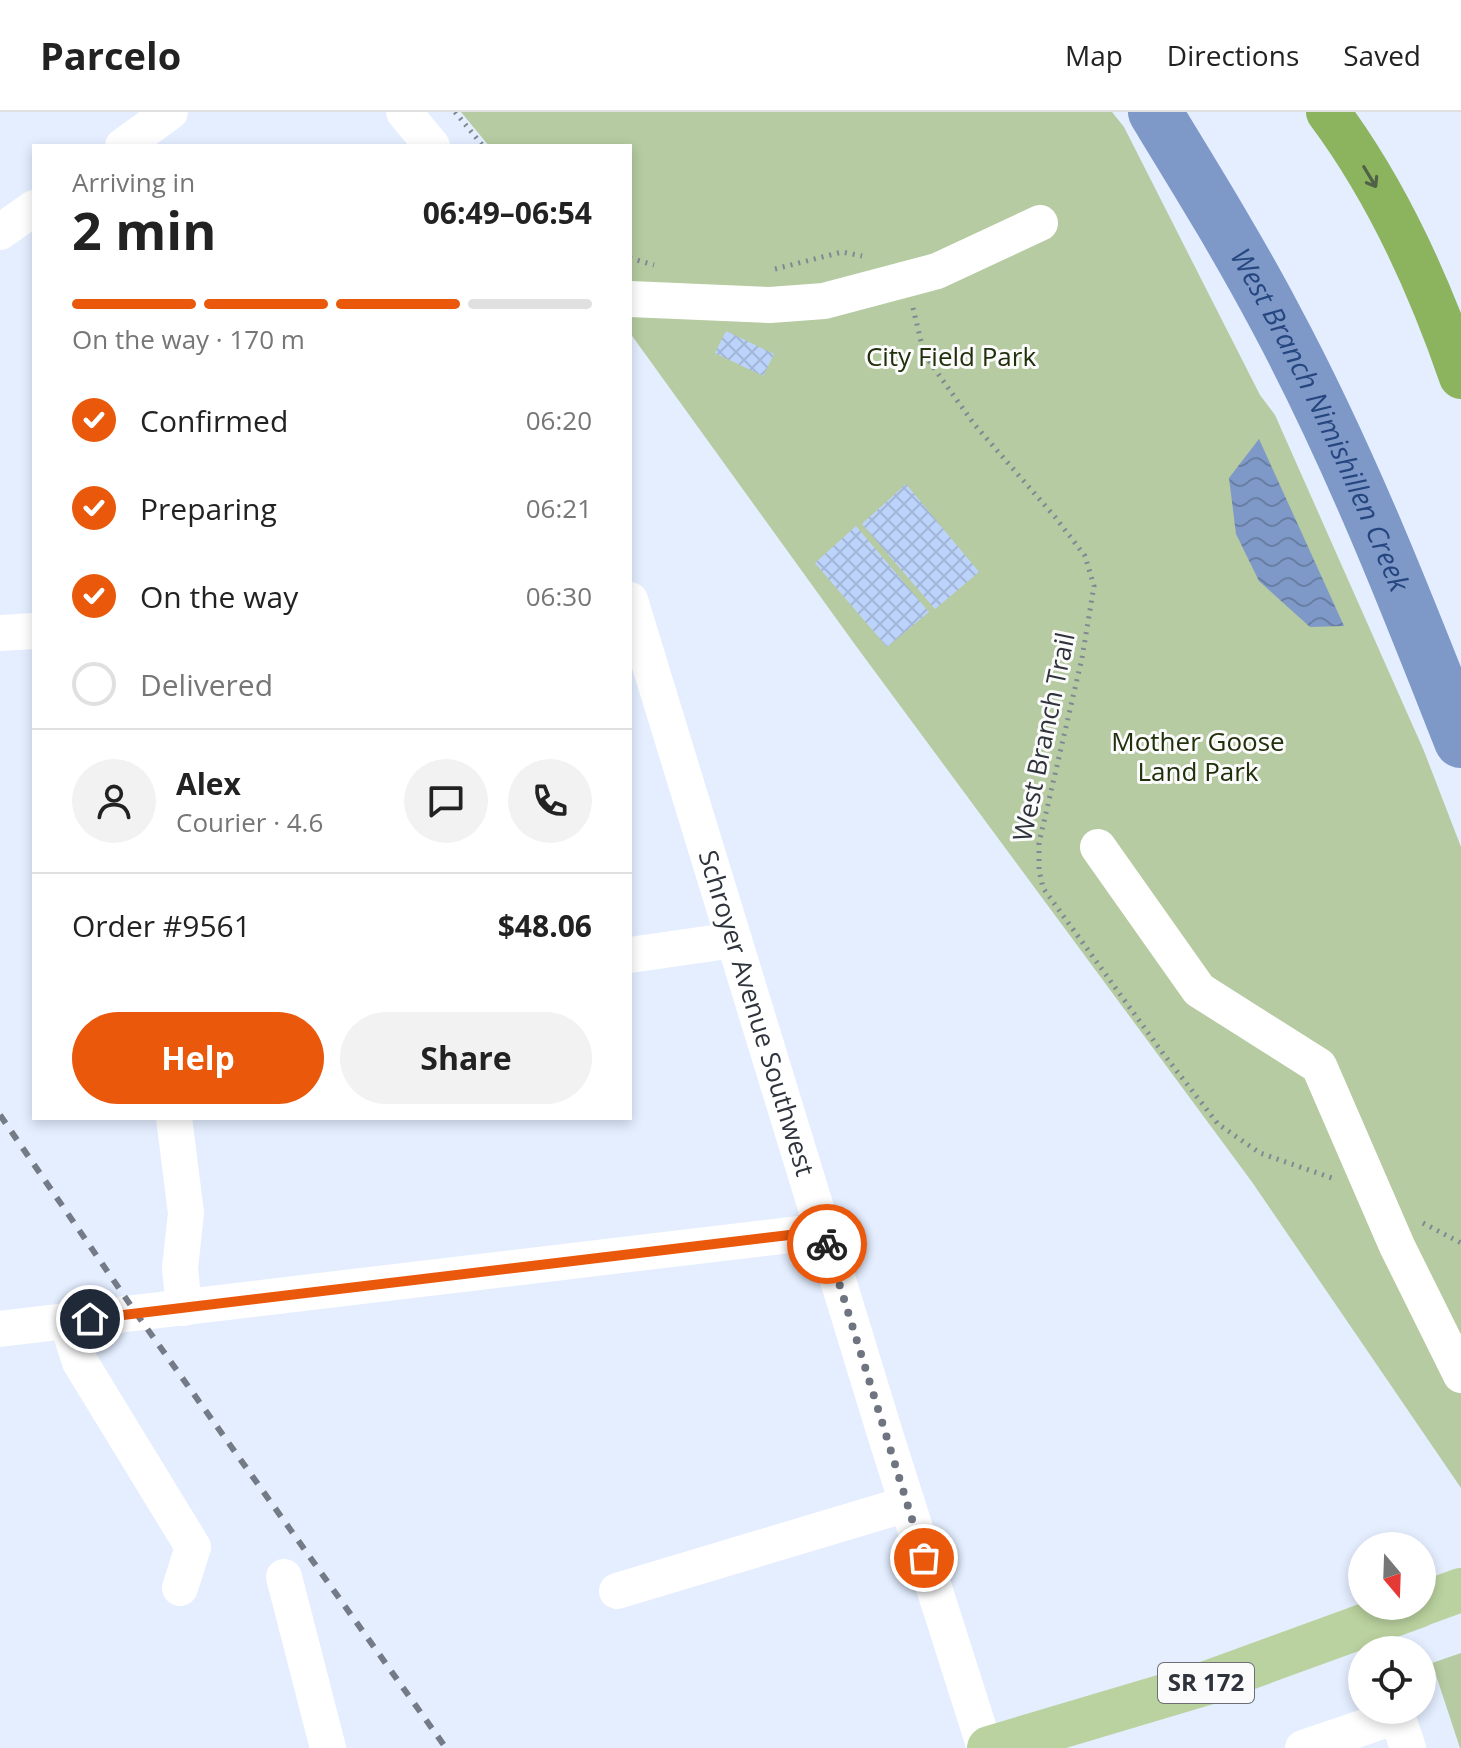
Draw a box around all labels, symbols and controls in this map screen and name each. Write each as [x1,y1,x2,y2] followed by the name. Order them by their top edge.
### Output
[40,29,181,81] text: Parcelo
[1065,36,1123,74] text: Map
[1167,36,1299,74] text: Directions
[1343,36,1421,74] text: Saved
[72,164,195,200] text: Arriving in
[1362,166,1379,188] one-way arrow
[423,192,592,233] text: 06:49–06:54
[72,194,216,265] text: 2 min
[1223,241,1420,598] water label: West Branch Nimishillen Creek
[72,321,305,357] text: On the way · 170 m
[866,338,1036,374] park label: City Field Park
[72,398,116,442] icon: check
[140,400,288,441] text: Confirmed
[526,402,592,438] text: 06:20
[72,486,116,530] icon: check
[140,488,277,529] text: Preparing
[526,490,592,526] text: 06:21
[72,574,116,618] icon: check
[140,576,298,617] text: On the way
[526,578,592,614] text: 06:30
[1003,629,1083,844] street label: West Branch Trail
[140,664,273,705] text: Delivered
[1111,723,1285,789] park label: Mother Goose Land Park
[72,759,156,843] button: person
[404,759,488,843] button: chat
[508,759,592,843] button: phone
[176,763,241,804] text: Alex
[176,804,323,840] text: Courier · 4.6
[691,846,824,1180] street label: Schroyer Avenue Southwest
[72,905,251,946] text: Order #9561
[498,905,592,946] text: $48.06
[72,1012,324,1104] button: Help
[340,1012,592,1104] button: Share
[787,1204,867,1284] courier
[805,1222,849,1266] icon: bike
[56,1285,124,1353] pin
[68,1297,112,1341] icon: home
[890,1524,958,1592] pin
[1348,1532,1436,1620] north arrow
[1348,1532,1436,1724] map controls
[902,1536,946,1580] icon: bag
[1348,1636,1436,1724] button: locate
[1158,1663,1254,1703] road number: SR 172

